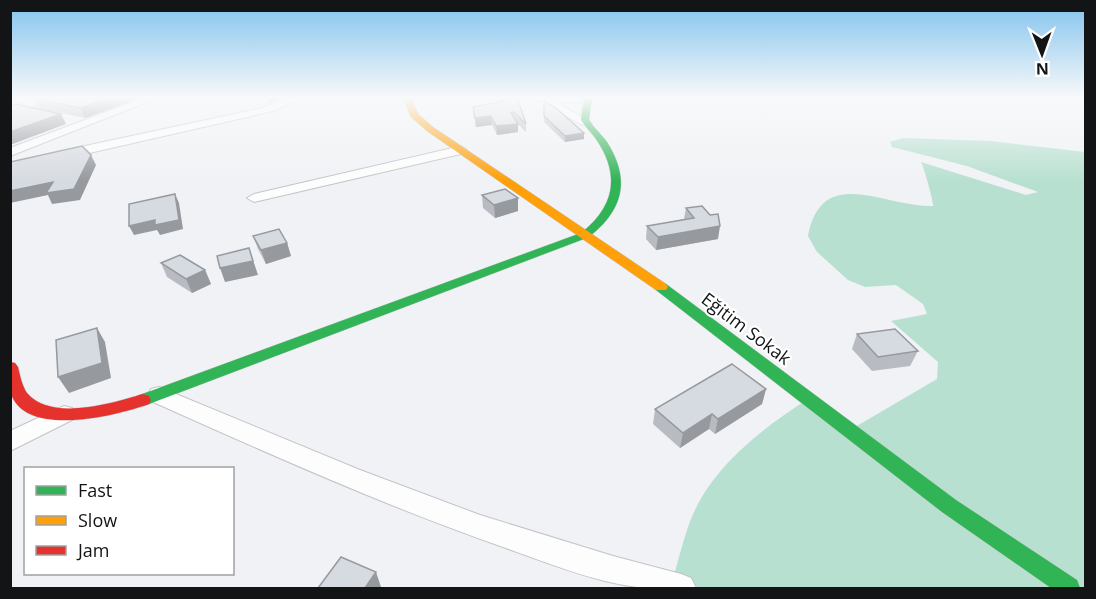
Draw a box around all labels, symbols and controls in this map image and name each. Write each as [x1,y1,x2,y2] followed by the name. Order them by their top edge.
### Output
[1012,24,1072,84] north arrow
[1036,58,1049,80] text: N
[697,287,797,370] street label: Eğitim Sokak
[24,467,234,575] legend
[78,478,112,502] text: Fast
[78,508,117,532] text: Slow
[76,538,110,562] text: Jam

